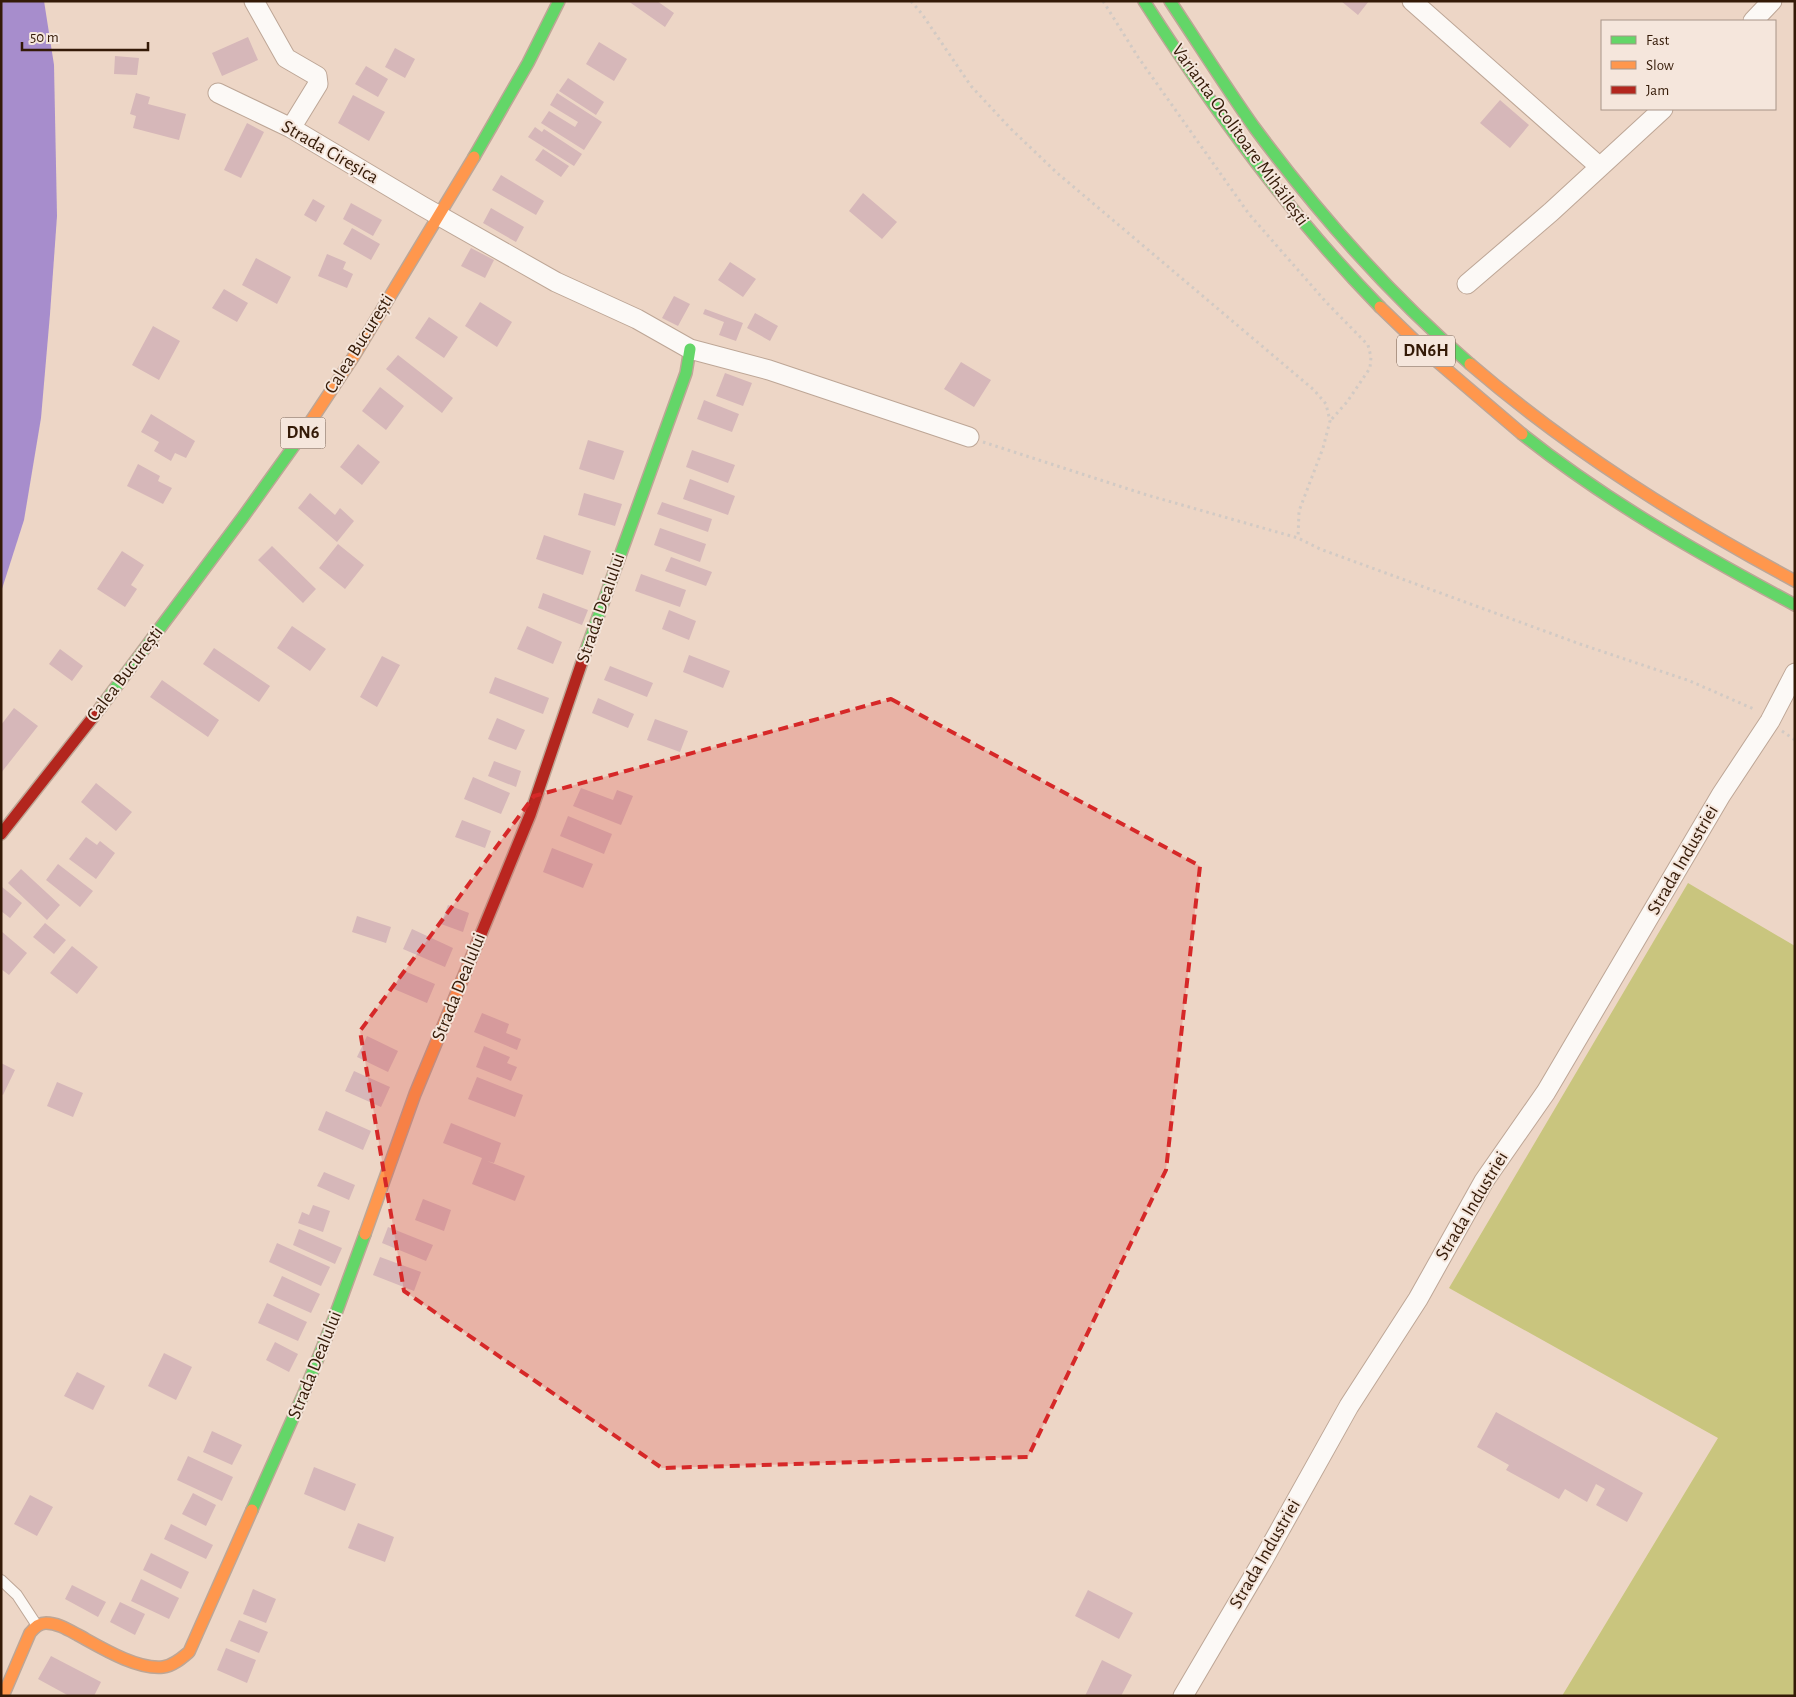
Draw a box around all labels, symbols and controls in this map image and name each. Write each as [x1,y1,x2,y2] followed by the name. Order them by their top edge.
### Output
[22,20,149,52] scale bar
[1601,20,1776,110] legend
[30,30,59,45] text: 50 m
[1646,33,1670,48] text: Fast
[1167,41,1312,230] street label: Varianta Ocolitoare Mihăilești
[1646,58,1674,73] text: Slow
[1646,83,1669,98] text: Jam
[278,117,382,188] street label: Strada Cireșica
[321,291,398,398] street label: Calea București
[1397,336,1455,366] road number: DN6H
[280,418,326,448] road number: DN6
[573,551,629,665] street label: Strada Dealului
[83,623,167,726] street label: Calea București
[1644,802,1722,918] street label: Strada Industriei
[429,930,489,1044] street label: Strada Dealului
[1432,1148,1512,1264] street label: Strada Industriei
[285,1308,345,1422] street label: Strada Dealului
[1226,1496,1304,1612] street label: Strada Industriei

